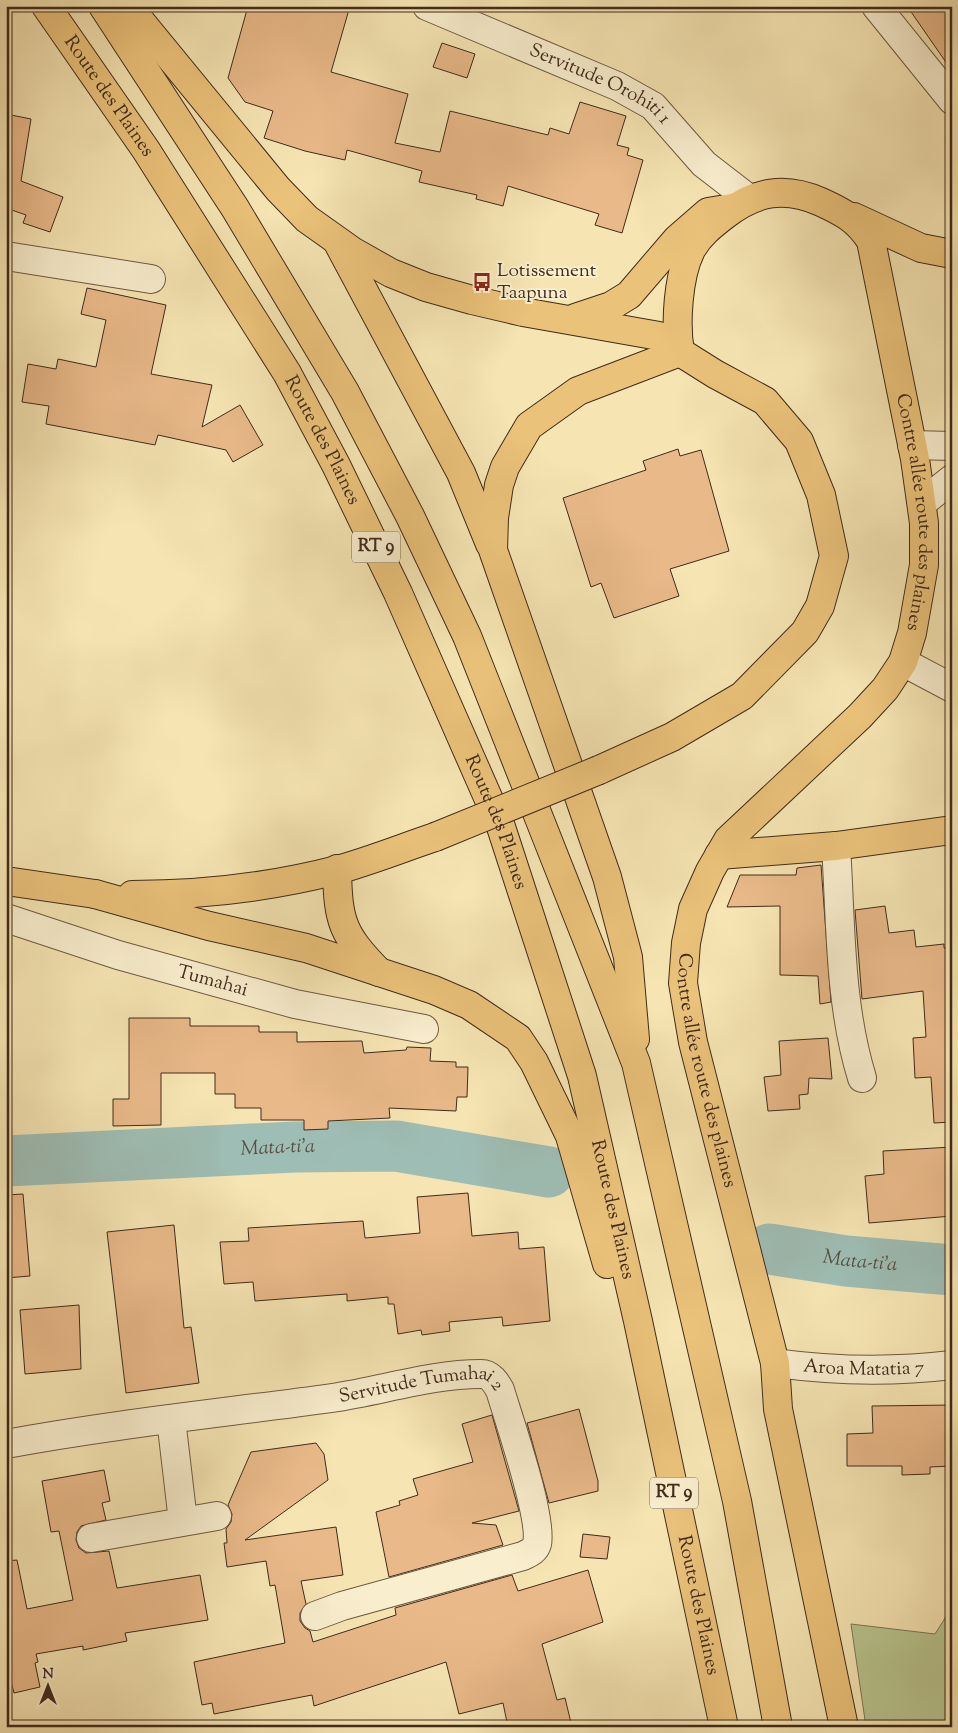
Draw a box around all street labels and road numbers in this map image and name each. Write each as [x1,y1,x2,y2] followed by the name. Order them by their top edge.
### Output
[57,30,161,162] street label: Route des Plaines
[525,37,677,131] street label: Servitude Orohiti 1
[277,371,367,509] street label: Route des Plaines
[889,391,938,633] street label: Contre allée route des plaines
[352,532,400,562] road number: RT 9
[457,751,534,893] street label: Route des Plaines
[669,952,743,1190] street label: Contre allée route des plaines
[174,958,251,1004] street label: Tumahai
[583,1137,642,1282] street label: Route des Plaines
[802,1353,925,1383] street label: Aroa Matatia 7
[332,1387,500,1409] street label: Servitude Tumahai 2
[650,1478,698,1509] road number: RT 9
[670,1533,726,1678] street label: Route des Plaines

